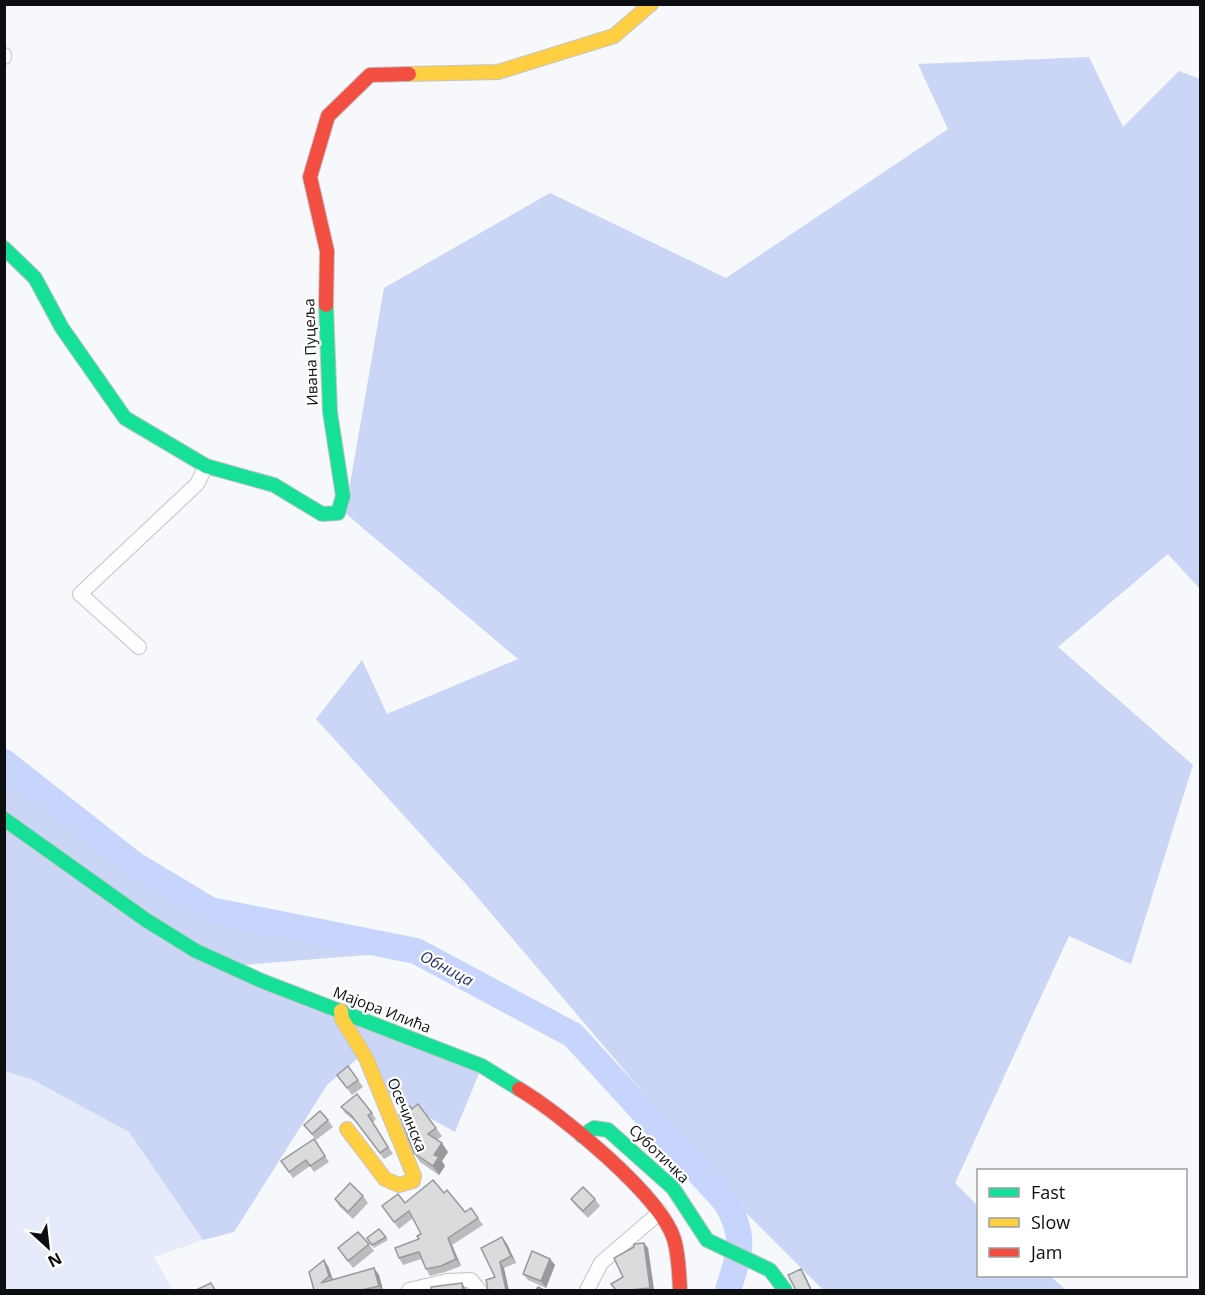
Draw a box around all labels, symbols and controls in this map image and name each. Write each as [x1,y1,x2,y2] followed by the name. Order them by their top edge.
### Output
[298,298,322,406] street label: Ивана Пуцеља
[416,945,478,991] water label: Обница
[331,981,434,1037] street label: Мајора Илића
[383,1074,432,1155] street label: Осечинска
[625,1119,694,1187] street label: Суботичка
[977,1169,1187,1277] legend
[1031,1180,1065,1204] text: Fast
[1031,1210,1070,1234] text: Slow
[18,1217,78,1277] north arrow
[1029,1240,1063,1264] text: Jam
[44,1248,66,1273] text: N

